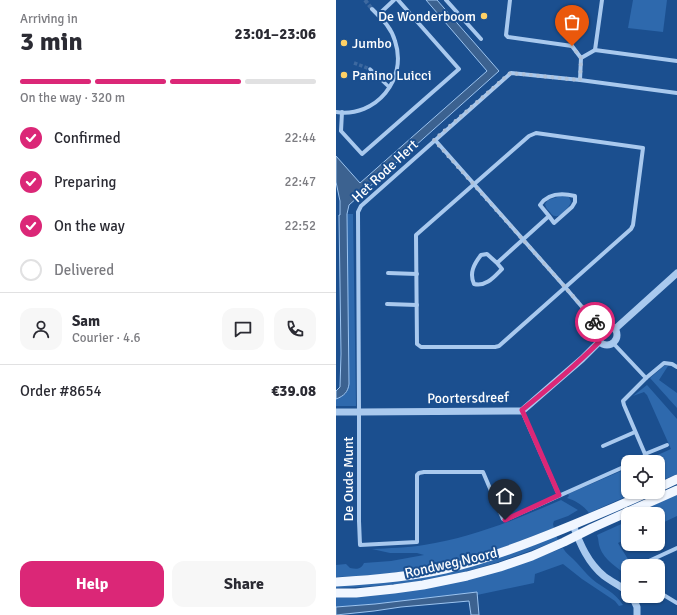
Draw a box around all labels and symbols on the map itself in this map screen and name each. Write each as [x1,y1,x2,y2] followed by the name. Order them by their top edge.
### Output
[555,5,589,46] pin
[378,8,476,25] place label: De Wonderboom
[479,11,489,21] marker: De Wonderboom
[352,35,392,52] place label: Jumbo
[339,38,349,48] marker: Jumbo
[352,67,432,84] place label: Panino Luicci
[339,70,349,80] marker: Panino Luicci
[348,136,422,206] street label: Het Rode Hert
[575,302,615,342] courier
[427,389,510,407] street label: Poortersdreef
[340,436,357,522] street label: De Oude Munt
[488,479,522,520] pin
[403,544,499,582] street label: Rondweg Noord

